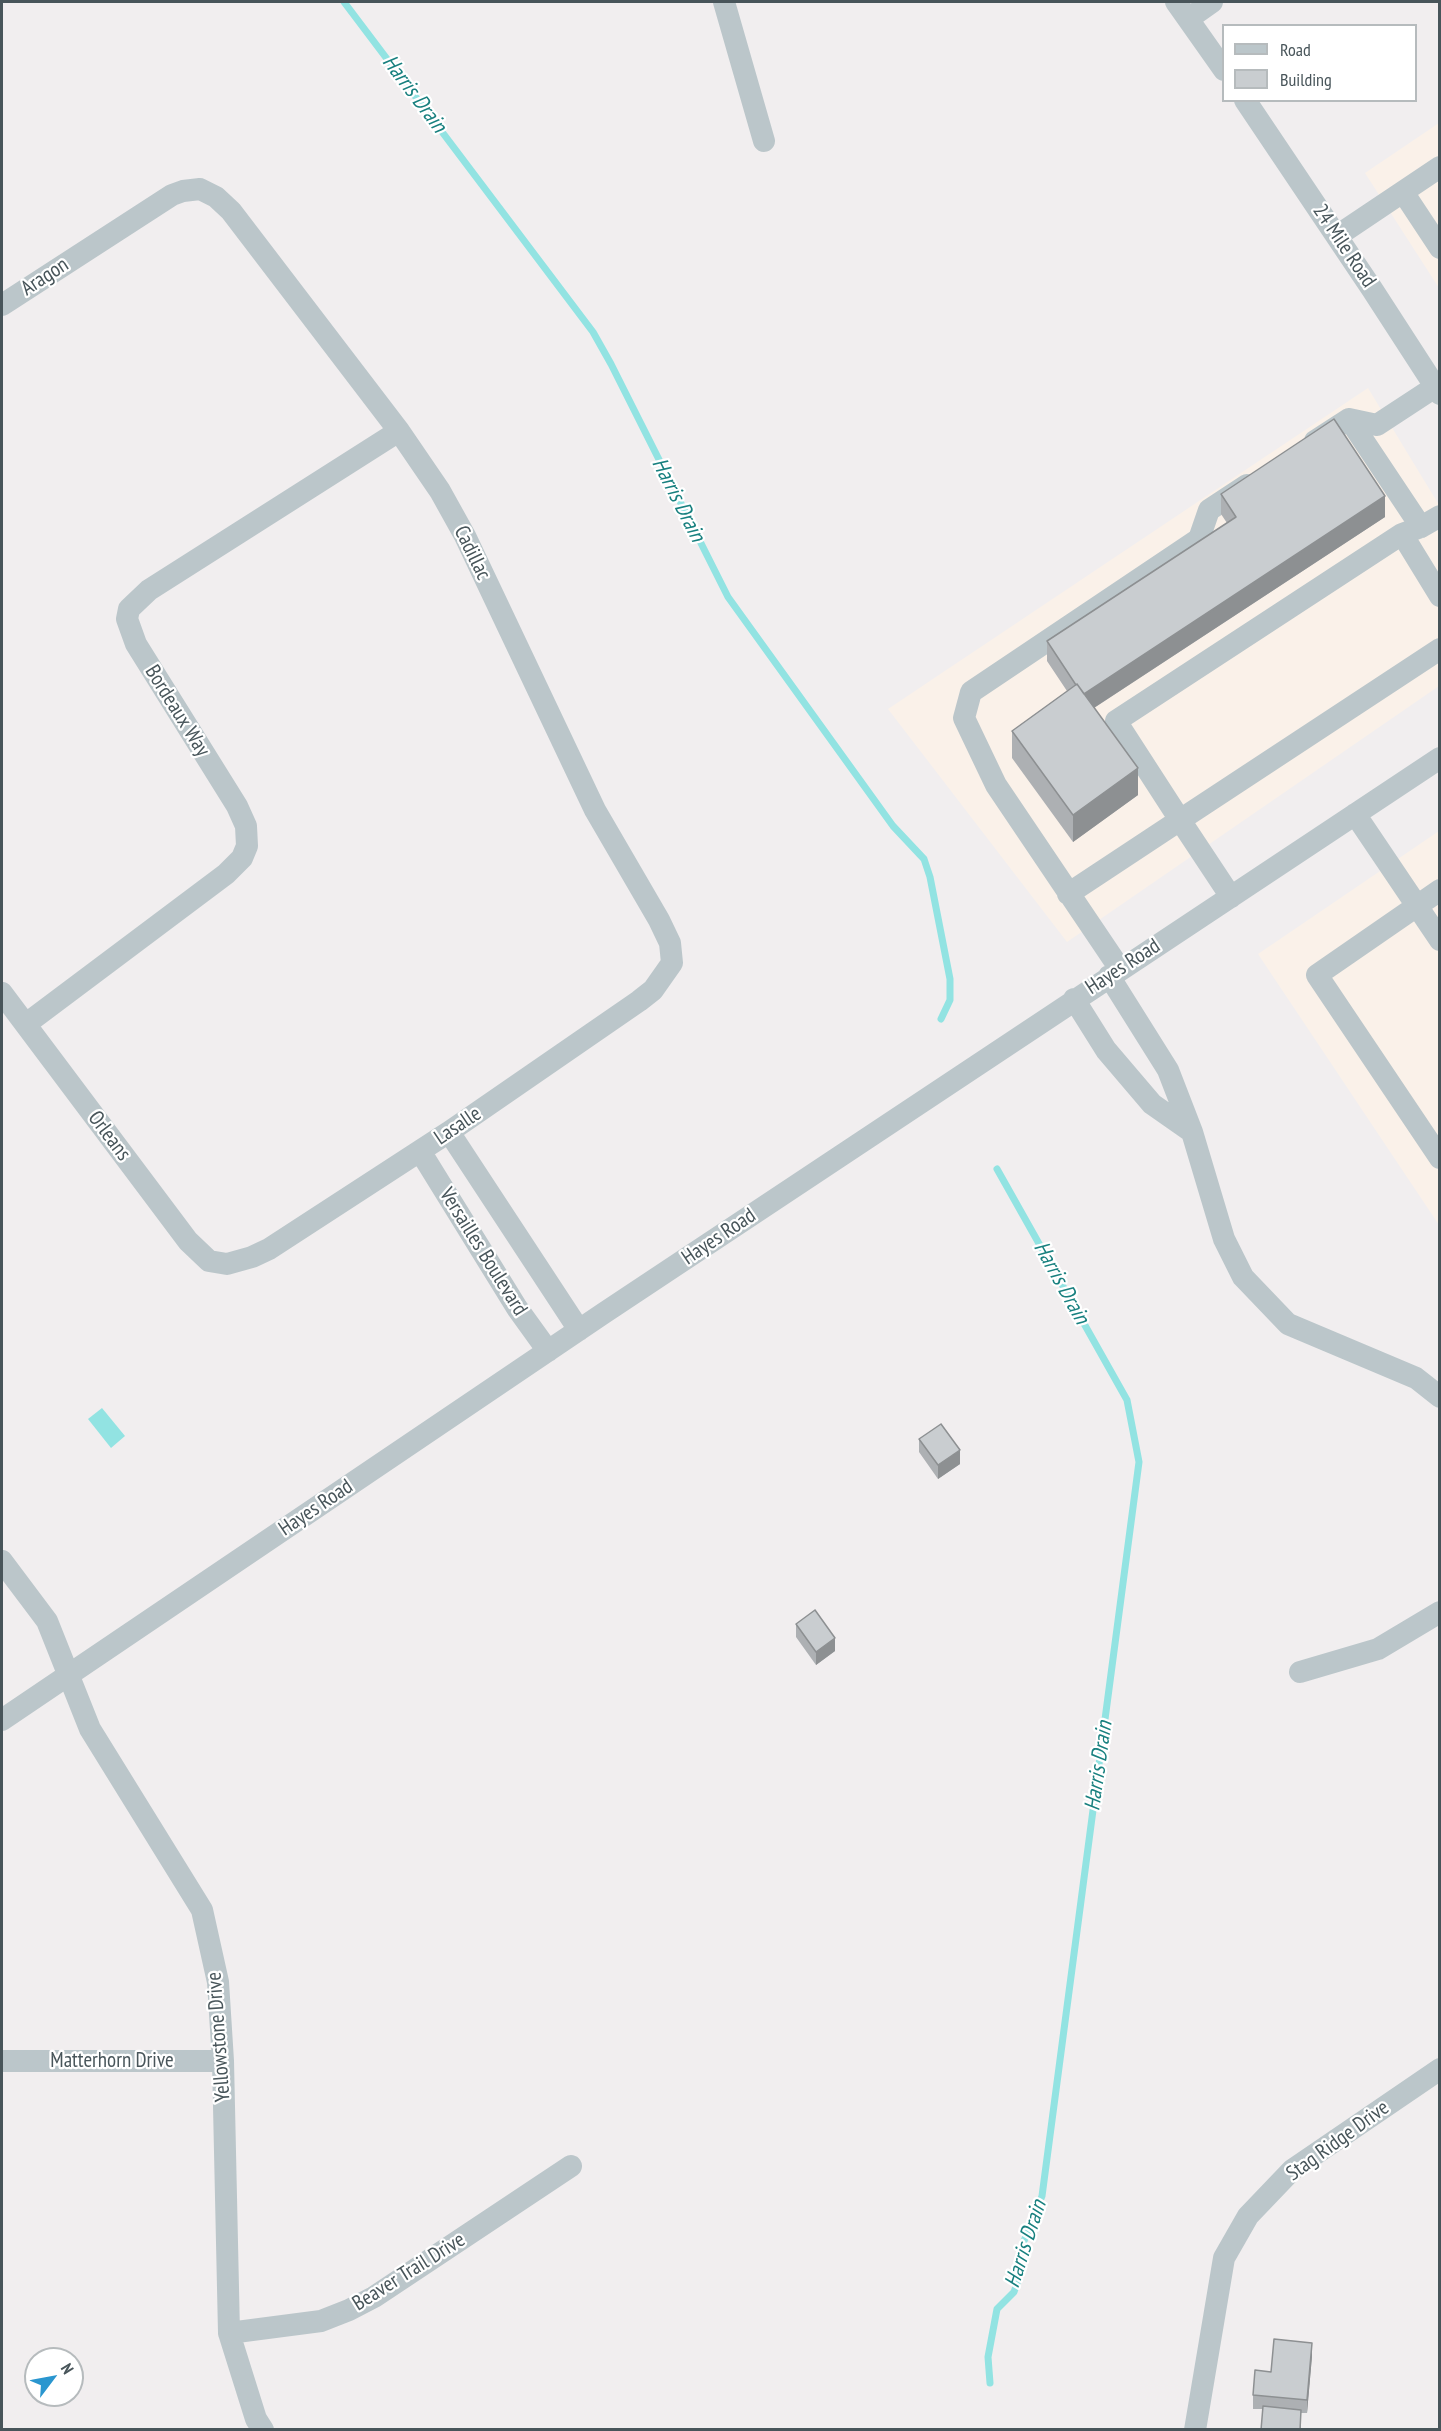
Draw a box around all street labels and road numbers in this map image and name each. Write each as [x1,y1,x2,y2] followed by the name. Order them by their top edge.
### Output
[1307,200,1381,292] street label: 24 Mile Road
[17,252,73,302] street label: Aragon
[448,522,496,584] street label: Cadillac
[139,661,215,761] street label: Bordeaux Way
[1081,934,1165,1000] street label: Hayes Road
[430,1101,486,1151] street label: Lasalle
[82,1106,136,1166] street label: Orleans
[434,1183,532,1321] street label: Versailles Boulevard
[677,1203,761,1271] street label: Hayes Road
[274,1474,358,1542] street label: Hayes Road
[202,1971,236,2103] street label: Yellowstone Drive
[50,2048,174,2074] street label: Matterhorn Drive
[1282,2095,1394,2187] street label: Stag Ridge Drive
[348,2227,470,2317] street label: Beaver Trail Drive

